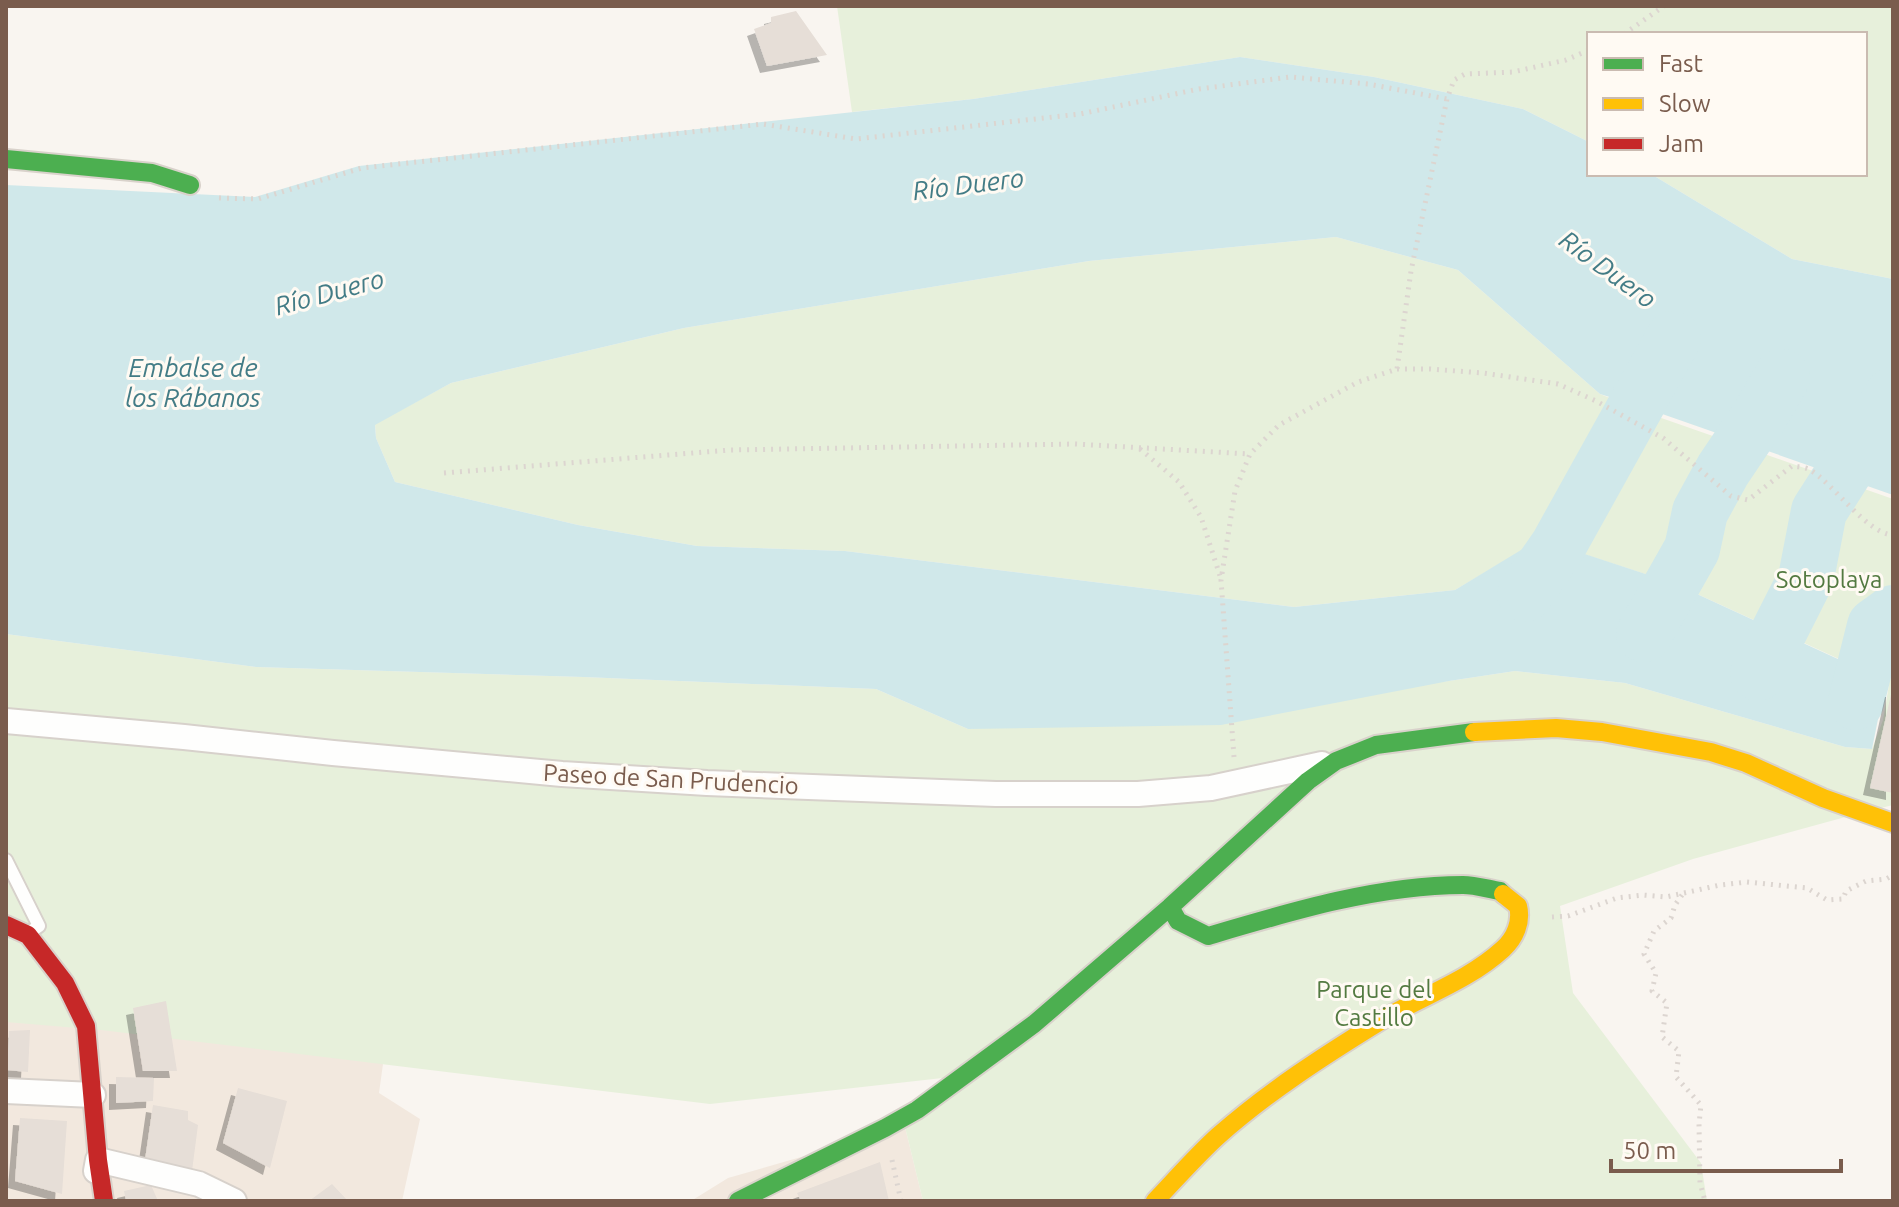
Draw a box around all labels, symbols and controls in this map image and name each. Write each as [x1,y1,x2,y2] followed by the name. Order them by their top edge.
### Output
[1587,32,1867,176] legend
[1659,50,1703,77] text: Fast
[1659,90,1711,117] text: Slow
[1659,130,1704,157] text: Jam
[911,163,1025,205] water label: Río Duero
[1554,224,1662,314] water label: Río Duero
[271,264,387,320] water label: Río Duero
[125,353,261,412] water label: Embalse de los Rábanos
[1776,566,1882,593] park label: Sotoplaya
[543,759,799,799] street label: Paseo de San Prudencio
[1316,976,1432,1031] park label: Parque del Castillo
[1611,1123,1841,1173] scale bar
[1623,1137,1676,1164] text: 50 m

